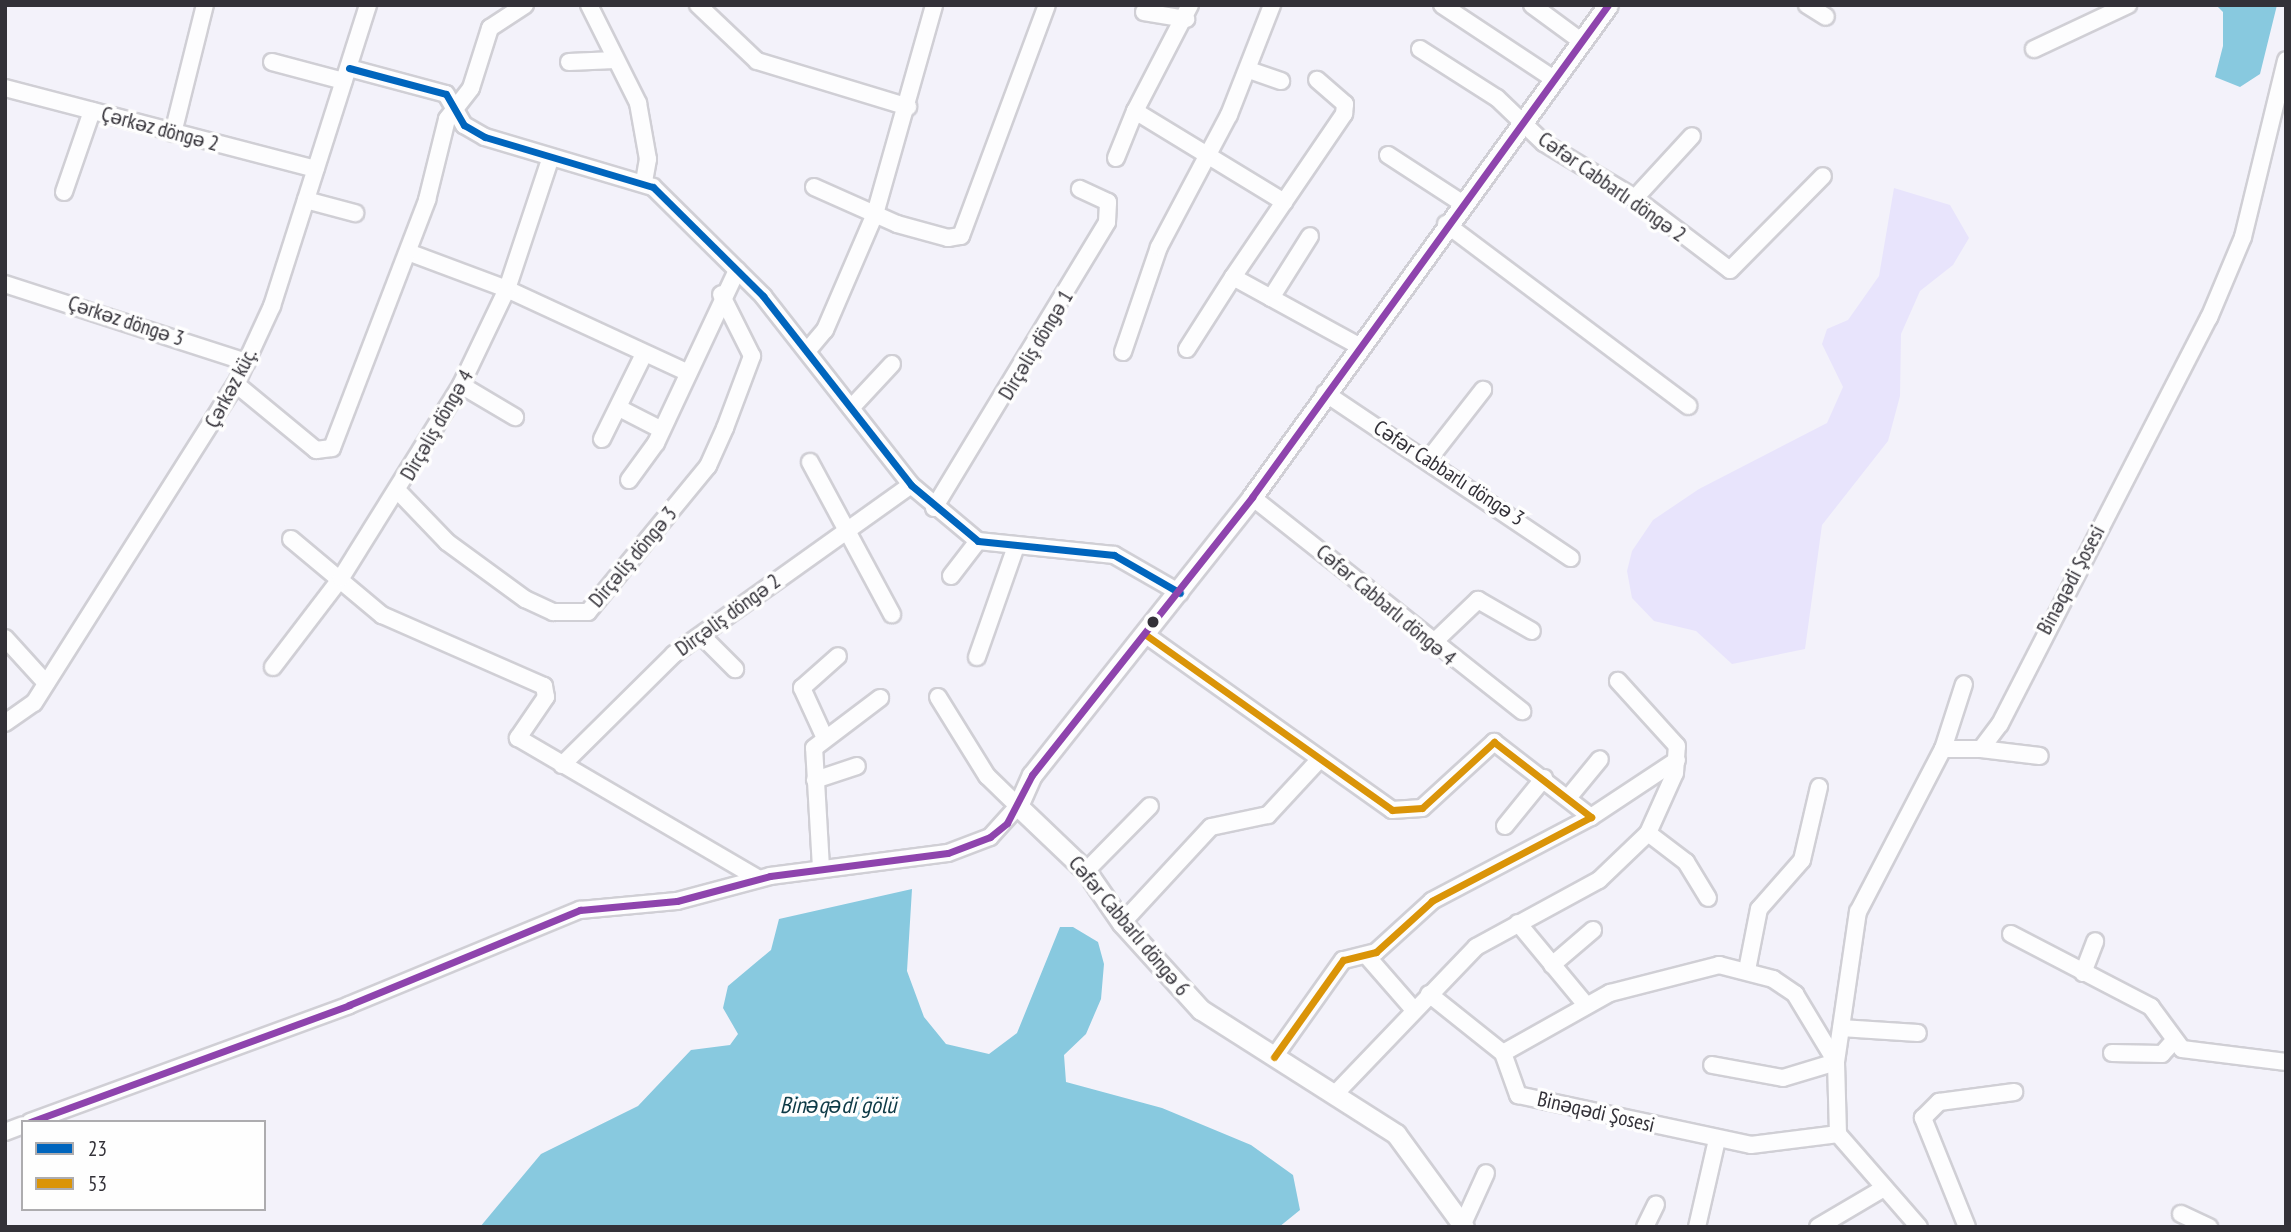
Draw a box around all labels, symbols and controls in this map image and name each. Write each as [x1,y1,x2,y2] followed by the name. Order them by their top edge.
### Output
[98,101,222,157] street label: Çərkəz döngə 2
[1533,127,1691,247] street label: Cəfər Cabbarlı döngə 2
[993,286,1079,404] street label: Dirçəliş döngə 1
[65,290,187,352] street label: Çərkəz döngə 3
[199,344,263,432] street label: Çərkəz küç.
[395,365,479,485] street label: Dirçəliş döngə 4
[1369,415,1529,531] street label: Cəfər Cabbarlı döngə 3
[584,502,682,612] street label: Dirçəliş döngə 3
[2032,521,2110,639] street label: Binəqədi Şosesi
[1311,539,1461,671] street label: Cəfər Cabbarlı döngə 4
[671,569,785,661] street label: Dirçəliş döngə 2
[1146,615,1160,629] unlabelled marker
[1063,851,1195,1001] street label: Cəfər Cabbarlı döngə 6
[1535,1086,1657,1138] street label: Binəqədi Şosesi
[780,1091,896,1119] water label: Binəqədi gölü
[21,1120,266,1211] legend
[88,1135,107,1162] text: 23
[88,1170,107,1197] text: 53

